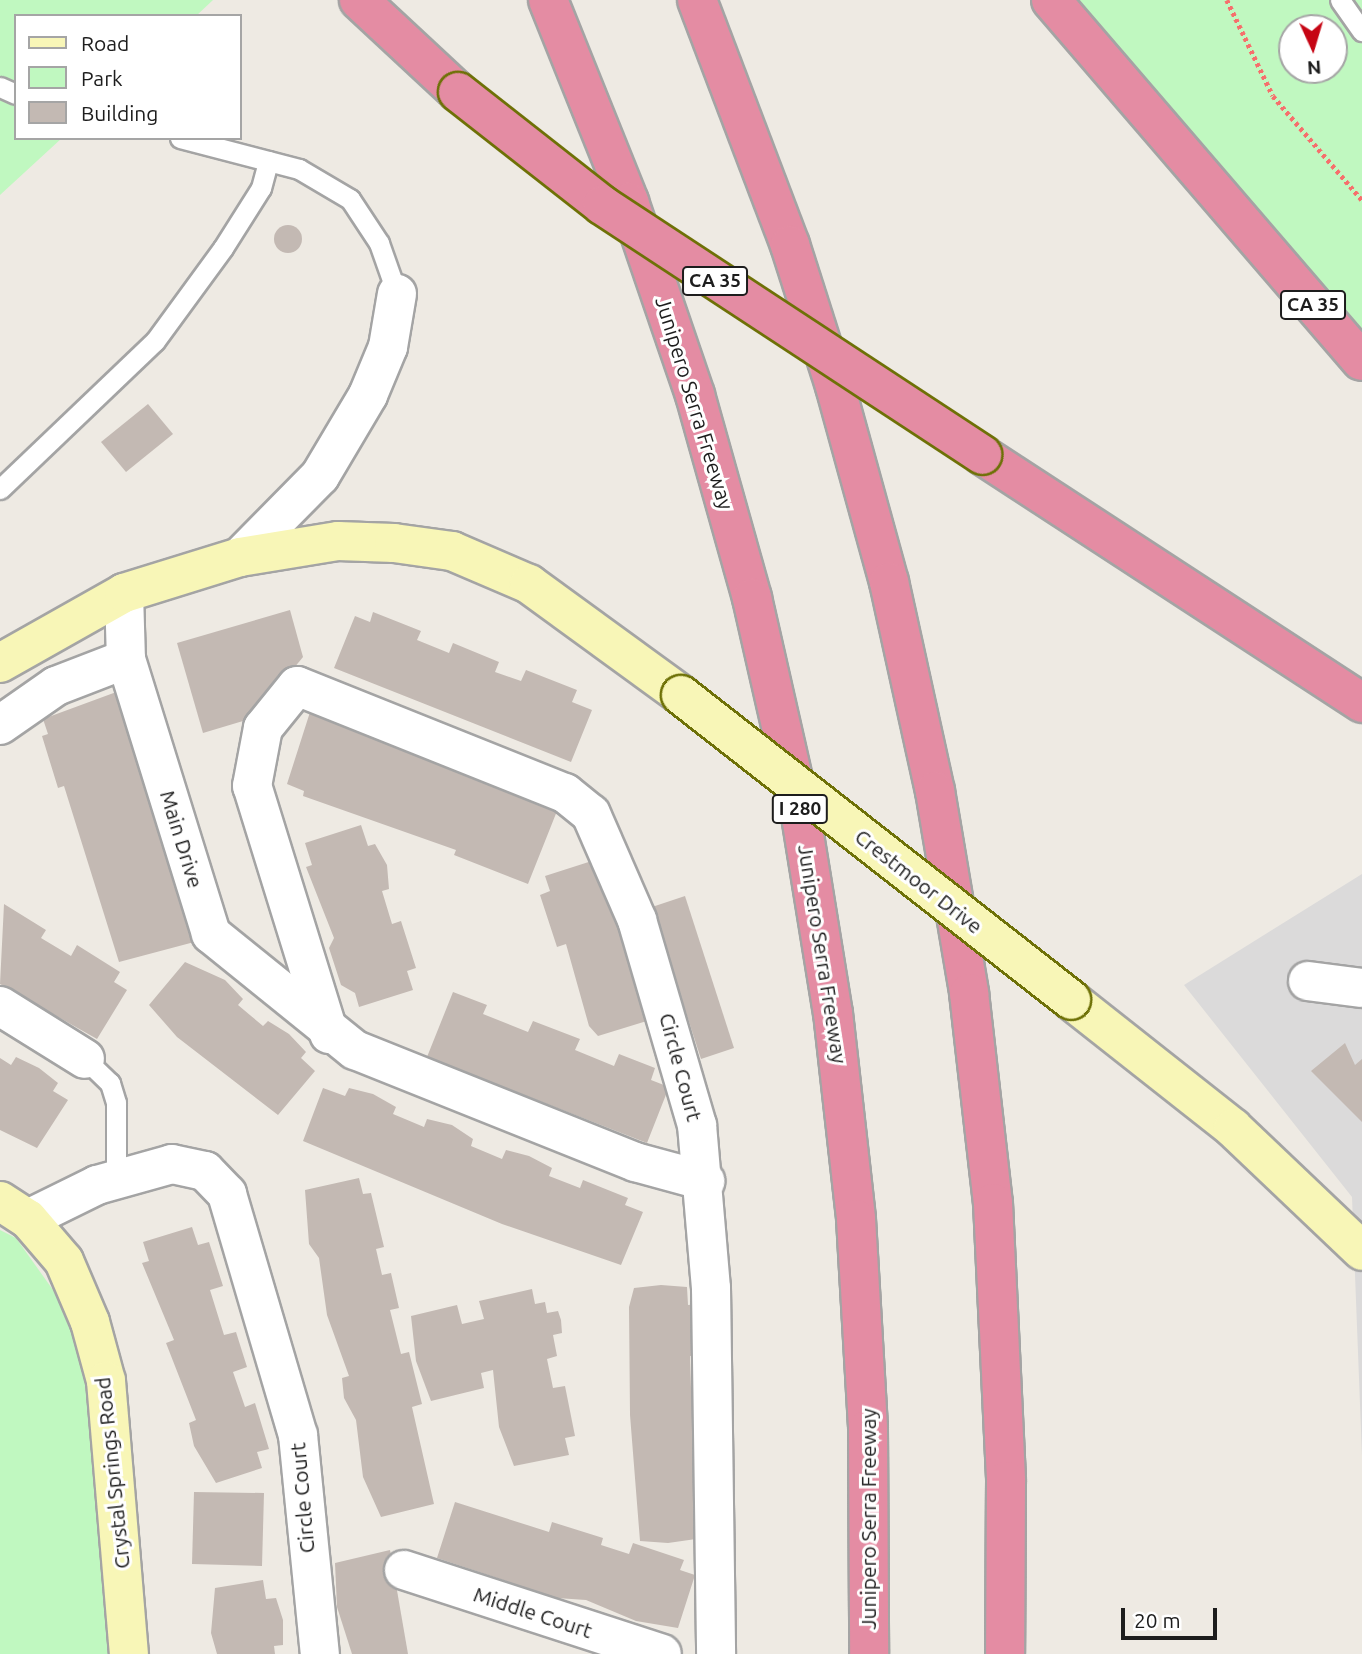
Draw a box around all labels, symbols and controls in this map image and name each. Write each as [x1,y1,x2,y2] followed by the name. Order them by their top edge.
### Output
[14,14,242,140] legend
[1278,14,1348,84] north arrow
[81,31,129,55] text: Road
[1306,56,1322,79] text: N
[81,66,123,90] text: Park
[81,101,158,125] text: Building
[682,266,748,296] road number: CA 35
[1280,290,1346,320] road number: CA 35
[651,293,739,513] street label: Junipero Serra Freeway
[155,787,209,891] street label: Main Drive
[770,794,830,824] road number: I 280
[850,823,988,939] street label: Crestmoor Drive
[793,843,853,1065] street label: Junipero Serra Freeway
[654,1010,708,1124] street label: Circle Court
[89,1376,135,1570] street label: Crystal Springs Road
[855,1408,881,1630] street label: Junipero Serra Freeway
[285,1442,319,1554] street label: Circle Court
[471,1581,595,1643] street label: Middle Court
[1124,1594,1220,1638] scale bar
[1134,1608,1181,1632] text: 20 m

